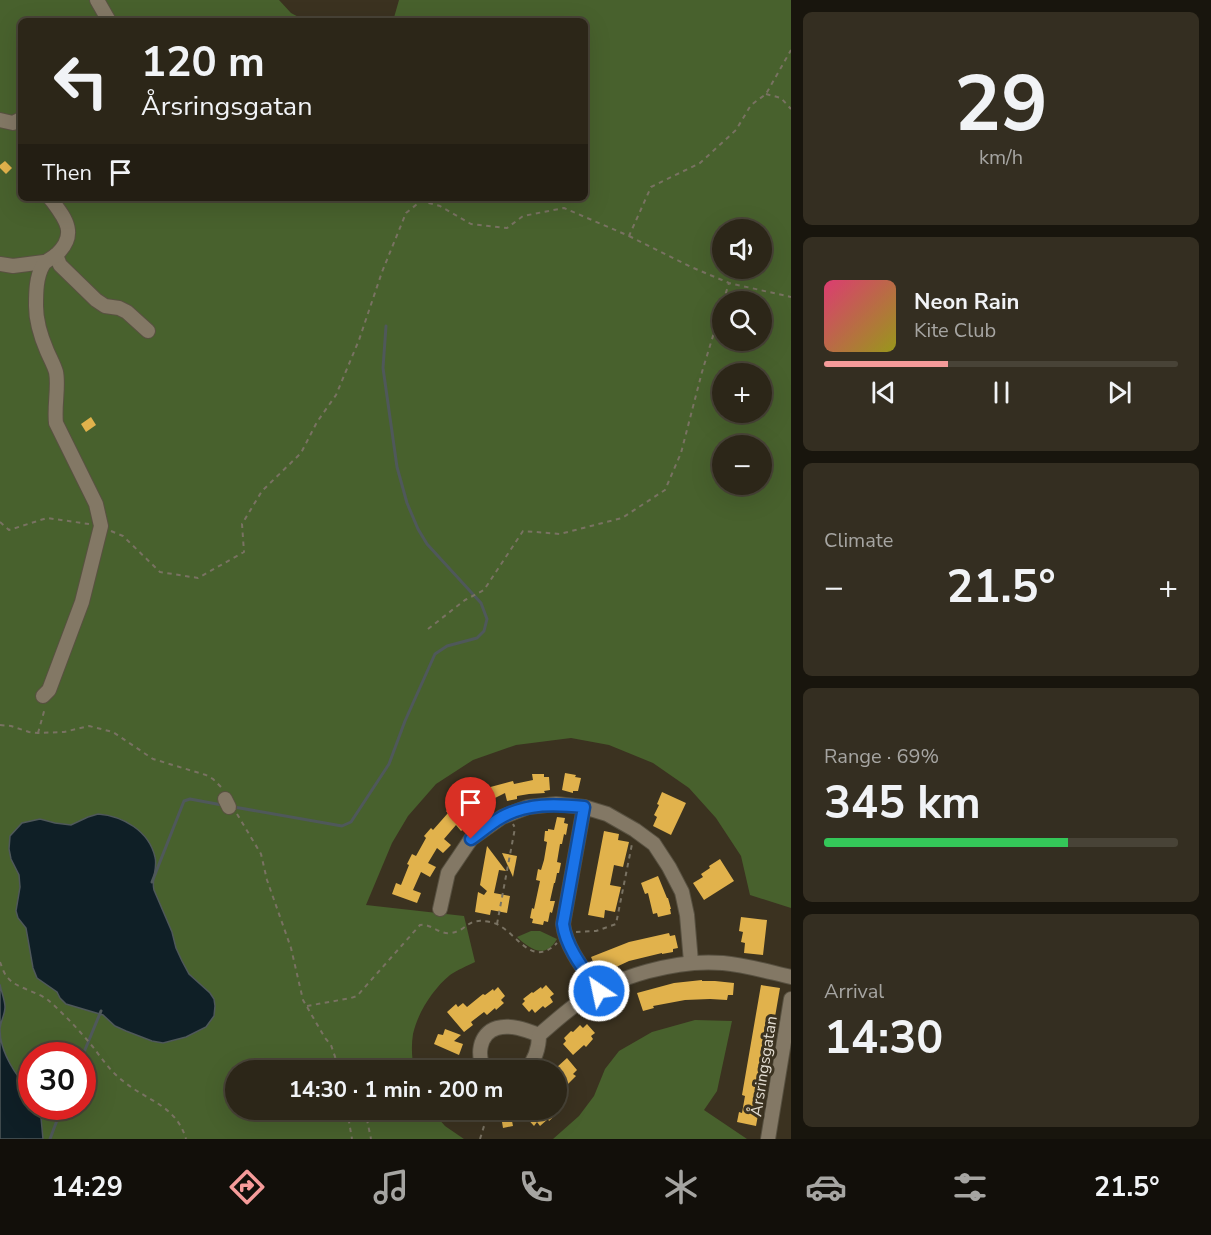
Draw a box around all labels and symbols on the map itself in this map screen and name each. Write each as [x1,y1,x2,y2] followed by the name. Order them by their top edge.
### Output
[445,777,496,839] pin
[567,959,631,1023] position arrow
[745,1014,783,1118] street label: Årsringsgatan
[18,1042,96,1120] speed limit sign: 30

